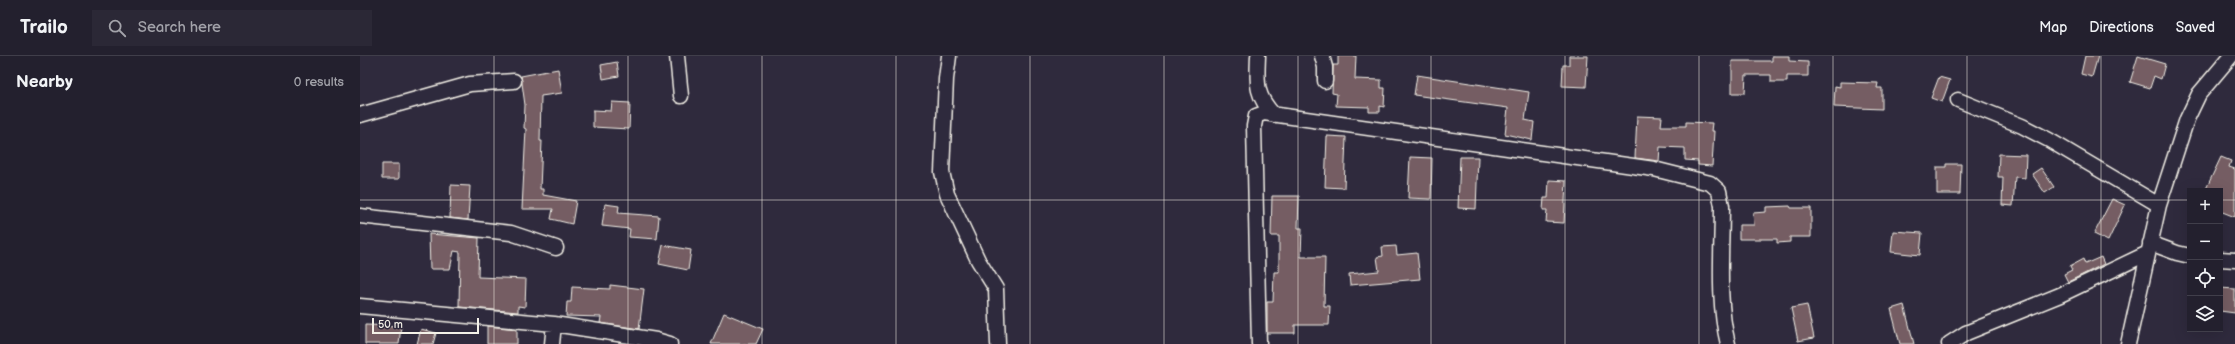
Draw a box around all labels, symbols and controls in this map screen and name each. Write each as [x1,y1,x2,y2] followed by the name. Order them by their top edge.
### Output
[92,10,372,46] search box
[20,16,68,39] text: Trailo
[106,17,128,39] icon: search
[138,18,221,37] text: Search here
[2039,19,2067,36] text: Map
[2089,19,2154,36] text: Directions
[2176,19,2215,36] text: Saved
[16,72,73,92] text: Nearby
[294,74,344,90] text: 0 results
[2187,188,2223,332] map controls
[2187,188,2223,224] button: +
[2187,224,2223,260] button: −
[2187,260,2223,296] button: locate
[2187,296,2223,332] button: layers
[372,316,479,335] scale bar
[378,318,403,331] text: 50 m

